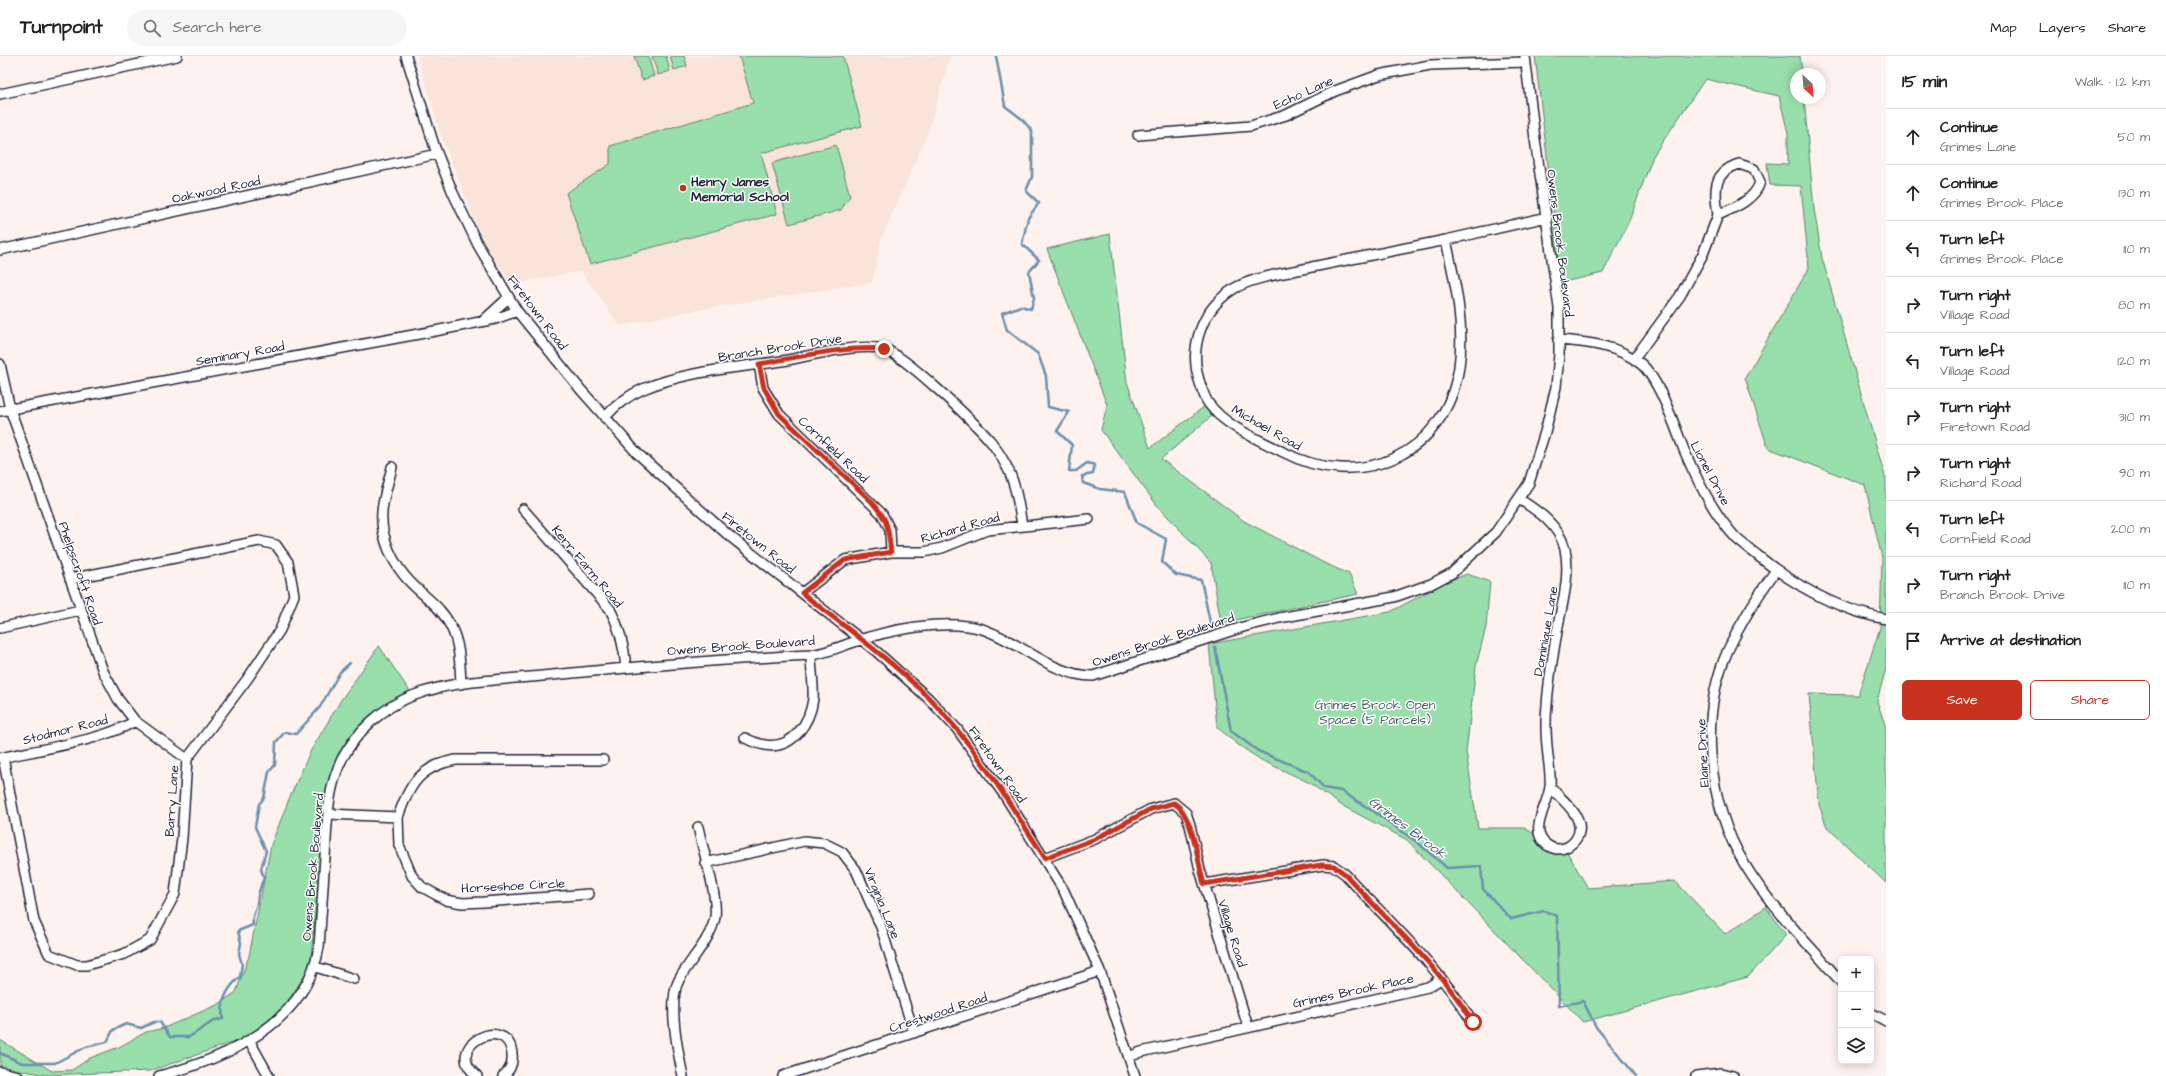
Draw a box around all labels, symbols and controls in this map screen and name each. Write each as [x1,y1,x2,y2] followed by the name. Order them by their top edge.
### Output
[127,10,407,46] search box
[20,14,103,41] text: Turnpoint
[141,17,163,39] icon: search
[173,17,261,38] text: Search here
[1990,18,2017,38] text: Map
[2039,18,2086,38] text: Layers
[2108,18,2146,38] text: Share
[1790,68,1826,104] north arrow
[1902,70,1947,94] text: 15 min
[1270,72,1336,114] street label: Echo Lane
[2075,73,2150,91] text: Walk · 1.2 km
[1940,117,1998,138] text: Continue
[1902,126,1924,148] icon: ahead
[2117,128,2150,146] text: 50 m
[1940,138,2016,156] text: Grimes Lane
[1542,168,1578,318] street label: Owens Brook Boulevard
[170,172,263,208] street label: Oakwood Road
[691,173,789,206] place label: Henry James Memorial School
[1940,173,1998,194] text: Continue
[1902,182,1924,204] icon: ahead
[678,183,688,193] marker: Henry James Memorial School
[2118,184,2150,202] text: 130 m
[1940,194,2063,212] text: Grimes Brook Place
[1940,229,2004,250] text: Turn left
[1902,238,1924,260] icon: left
[2123,240,2150,258] text: 110 m
[1940,250,2063,268] text: Grimes Brook Place
[503,271,572,354] street label: Firetown Road
[1940,285,2011,306] text: Turn right
[1902,294,1924,316] icon: right
[2118,296,2150,314] text: 80 m
[1940,306,2010,324] text: Village Road
[717,329,843,367] street label: Branch Brook Drive
[194,337,287,372] street label: Seminary Road
[875,340,893,358] route end
[1940,341,2004,362] text: Turn left
[1902,350,1924,372] icon: left
[2117,352,2150,370] text: 120 m
[1940,362,2010,380] text: Village Road
[1940,397,2011,418] text: Turn right
[1228,401,1305,455] street label: Michael Road
[1902,406,1924,428] icon: right
[2118,408,2150,426] text: 310 m
[794,412,873,487] street label: Cornfield Road
[1940,418,2030,436] text: Firetown Road
[1686,438,1735,509] street label: Lionel Drive
[1940,453,2011,474] text: Turn right
[1902,462,1924,484] icon: right
[2119,464,2150,482] text: 90 m
[1940,474,2021,492] text: Richard Road
[718,508,799,578] street label: Firetown Road
[919,508,1002,548] street label: Richard Road
[1940,509,2004,530] text: Turn left
[1902,518,1924,540] icon: left
[54,519,106,628] street label: Phelpscroft Road
[2111,520,2150,538] text: 200 m
[547,522,627,612] street label: Kerr Farm Road
[1940,530,2031,548] text: Cornfield Road
[1940,565,2011,586] text: Turn right
[1902,574,1924,596] icon: right
[2123,576,2150,594] text: 110 m
[1529,585,1563,678] street label: Dominique Lane
[1940,586,2065,604] text: Branch Brook Drive
[1090,608,1237,671] street label: Owens Brook Boulevard
[1902,630,1924,652] icon: arrive
[1940,630,2081,651] text: Arrive at destination
[667,632,816,660] street label: Owens Brook Boulevard
[1902,680,2022,720] button: Save
[2030,680,2150,720] button: Share
[1315,696,1436,729] park label: Grimes Brook Open Space (5 Parcels)
[21,711,110,749] street label: Stodmor Road
[1692,718,1714,788] street label: Elaine Drive
[964,723,1031,807] street label: Firetown Road
[161,765,184,838] street label: Barry Lane
[298,792,328,942] street label: Owens Brook Boulevard
[1364,792,1451,864] water label: Grimes Brook
[859,865,905,942] street label: Virginia Lane
[461,874,565,898] street label: Horseshoe Circle
[1212,897,1251,970] street label: Village Road
[1838,956,1874,1064] map controls
[1838,956,1874,992] button: +
[1291,969,1415,1013] street label: Grimes Brook Place
[887,989,990,1037] street label: Crestwood Road
[1838,992,1874,1028] button: −
[1464,1013,1482,1031] route start
[1838,1028,1874,1064] button: layers

